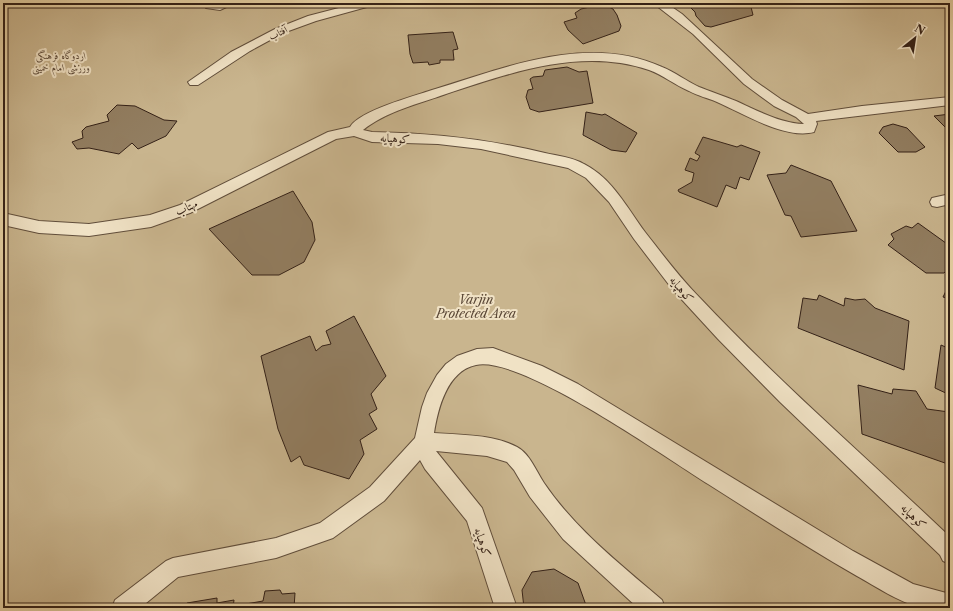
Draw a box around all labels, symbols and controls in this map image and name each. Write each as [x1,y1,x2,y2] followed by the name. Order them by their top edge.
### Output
[895,18,935,58] north arrow
[912,21,928,38] text: N
[267,22,291,43] street label: آفتاب
[32,49,90,77] park label: اردوگاه فرهنگی ورزشی امام خمینی
[379,129,411,148] street label: کوهپایه
[172,195,200,219] street label: مهتاب
[666,273,697,306] street label: کوهپایه
[435,292,516,321] park label: Varjin Protected Area
[897,500,930,533] street label: کوهپایه
[470,525,495,559] street label: کوهپایه

